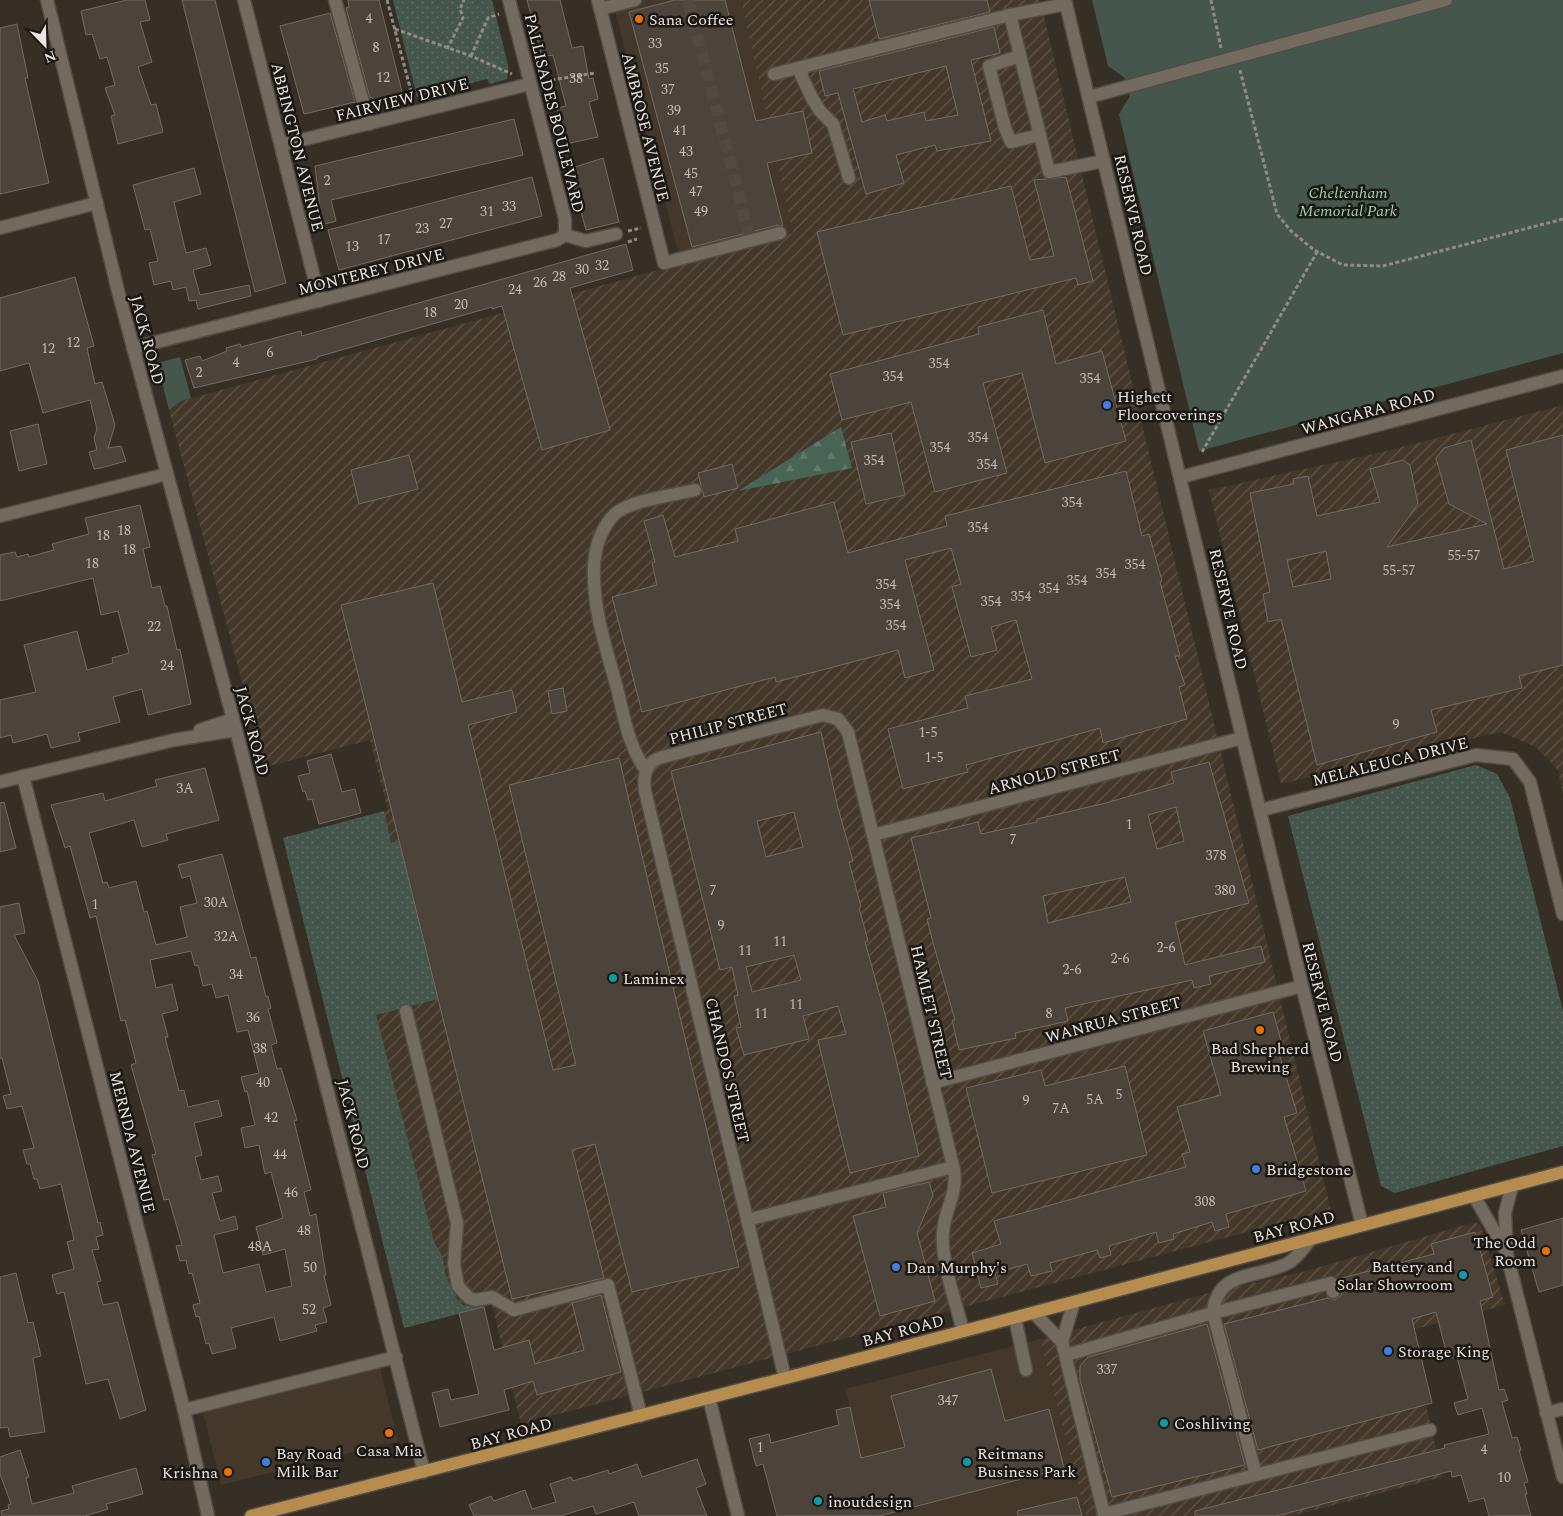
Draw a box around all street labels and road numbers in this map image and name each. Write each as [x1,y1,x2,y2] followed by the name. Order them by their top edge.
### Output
[518,11,590,215] street label: PALLISADES BOULEVARD
[615,50,675,204] street label: AMBROSE AVENUE
[264,60,330,234] street label: ABBINGTON AVENUE
[333,72,471,128] street label: FAIRVIEW DRIVE
[1107,152,1159,278] street label: RESERVE ROAD
[296,242,447,302] street label: MONTEREY DRIVE
[124,293,170,388] street label: JACK ROAD
[1299,383,1438,441] street label: WANGARA ROAD
[1202,546,1254,672] street label: RESERVE ROAD
[229,684,275,779] street label: JACK ROAD
[667,697,790,751] street label: PHILIP STREET
[1310,731,1471,793] street label: MELALEUCA DRIVE
[985,743,1123,801] street label: ARNOLD STREET
[1295,939,1349,1065] street label: RESERVE ROAD
[904,943,958,1082] street label: HAMLET STREET
[1043,990,1184,1050] street label: WANRUA STREET
[699,995,755,1146] street label: CHANDOS STREET
[103,1069,161,1216] street label: MERNDA AVENUE
[330,1077,376,1172] street label: JACK ROAD
[1251,1205,1338,1249] street label: BAY ROAD
[860,1309,947,1353] street label: BAY ROAD
[468,1412,555,1456] street label: BAY ROAD

